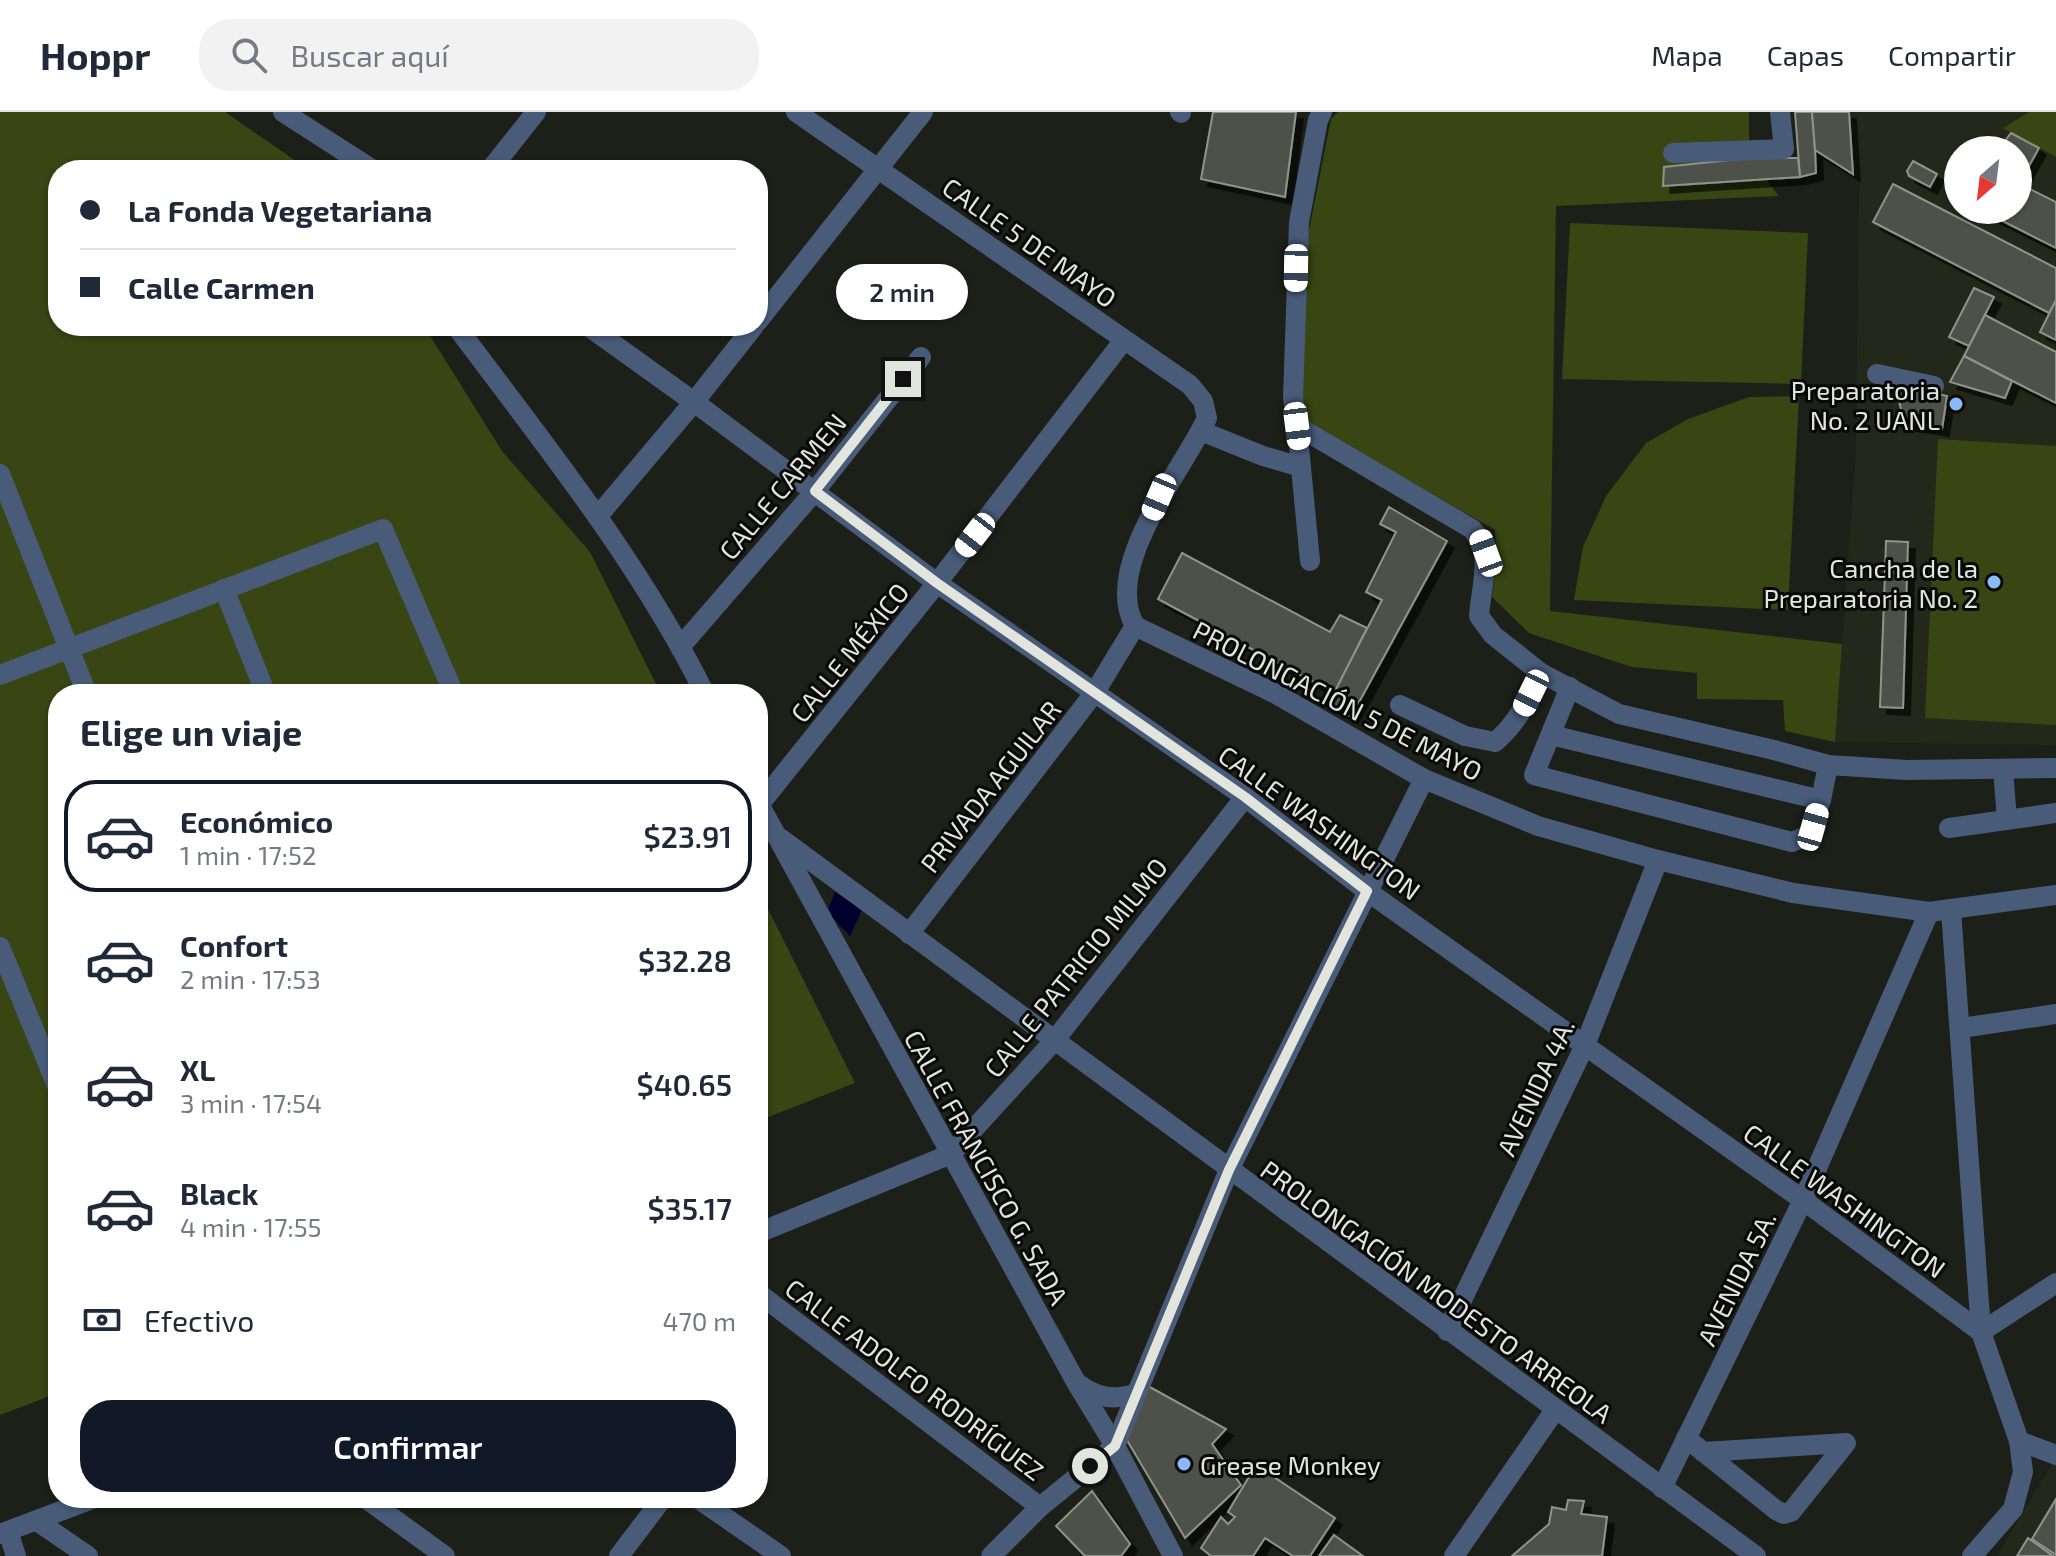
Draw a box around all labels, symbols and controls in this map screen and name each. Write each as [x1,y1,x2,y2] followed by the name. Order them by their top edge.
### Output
[199,19,759,91] search box
[40,32,151,78] text: Hoppr
[227,33,271,77] icon: search
[291,37,449,73] text: Buscar aquí
[1651,38,1723,72] text: Mapa
[1767,38,1844,72] text: Capas
[1888,38,2016,72] text: Compartir
[1944,136,2032,224] north arrow
[1944,136,2032,224] map controls
[937,171,1123,313] street label: CALLE 5 DE MAYO
[128,192,432,228] text: La Fonda Vegetariana
[1284,244,1308,292] car
[837,263,969,319] callout: 2 min
[128,269,315,305] text: Calle Carmen
[869,276,935,307] text: 2 min
[885,361,921,397] route end
[1791,374,1940,435] place label: Preparatoria No. 2 UANL
[1947,395,1965,413] marker: Preparatoria No. 2 UANL
[1282,401,1312,451] car
[712,407,852,565] street label: CALLE CARMEN
[1139,470,1179,524] car
[951,509,999,561] car
[1467,526,1505,580] car
[1763,552,1978,613] place label: Cancha de la Preparatoria No. 2
[1985,573,2003,591] marker: Cancha de la Preparatoria No. 2
[783,576,915,728] street label: CALLE MÉXICO
[1189,614,1487,786] street label: PROLONGACIÓN 5 DE MAYO
[1510,666,1552,720] car
[913,694,1067,878] street label: PRIVADA AGUILAR
[80,710,302,753] text: Elige un viaje
[1213,738,1427,906] street label: CALLE WASHINGTON
[84,800,156,872] icon: car
[1795,801,1831,853] car
[180,803,333,839] text: Económico
[644,818,732,854] text: $23.91
[180,839,317,870] text: 1 min · 17:52
[977,851,1173,1083] street label: CALLE PATRICIO MILMO
[84,924,156,996] icon: car
[180,927,288,963] text: Confort
[638,942,732,978] text: $32.28
[180,963,321,994] text: 2 min · 17:53
[1490,1014,1580,1160] street label: AVENIDA 4A.
[899,1024,1075,1310] street label: CALLE FRANCISCO G. SADA
[84,1048,156,1120] icon: car
[180,1051,215,1087] text: XL
[636,1066,732,1102] text: $40.65
[180,1087,322,1118] text: 3 min · 17:54
[1738,1116,1952,1284] street label: CALLE WASHINGTON
[1255,1153,1619,1429] street label: PROLONGACIÓN MODESTO ARREOLA
[84,1172,156,1244] icon: car
[180,1175,258,1211] text: Black
[648,1190,732,1226] text: $35.17
[1690,1206,1782,1350] street label: AVENIDA 5A.
[180,1211,322,1242] text: 4 min · 17:55
[780,1272,1050,1486] street label: CALLE ADOLFO RODRÍGUEZ
[80,1298,124,1342] icon: cash
[144,1302,254,1338] text: Efectivo
[662,1305,736,1336] text: 470 m
[80,1400,736,1492] button: Confirmar
[1072,1448,1108,1484] route start
[1200,1449,1381,1480] place label: Grease Monkey
[1175,1455,1193,1473] marker: Grease Monkey

